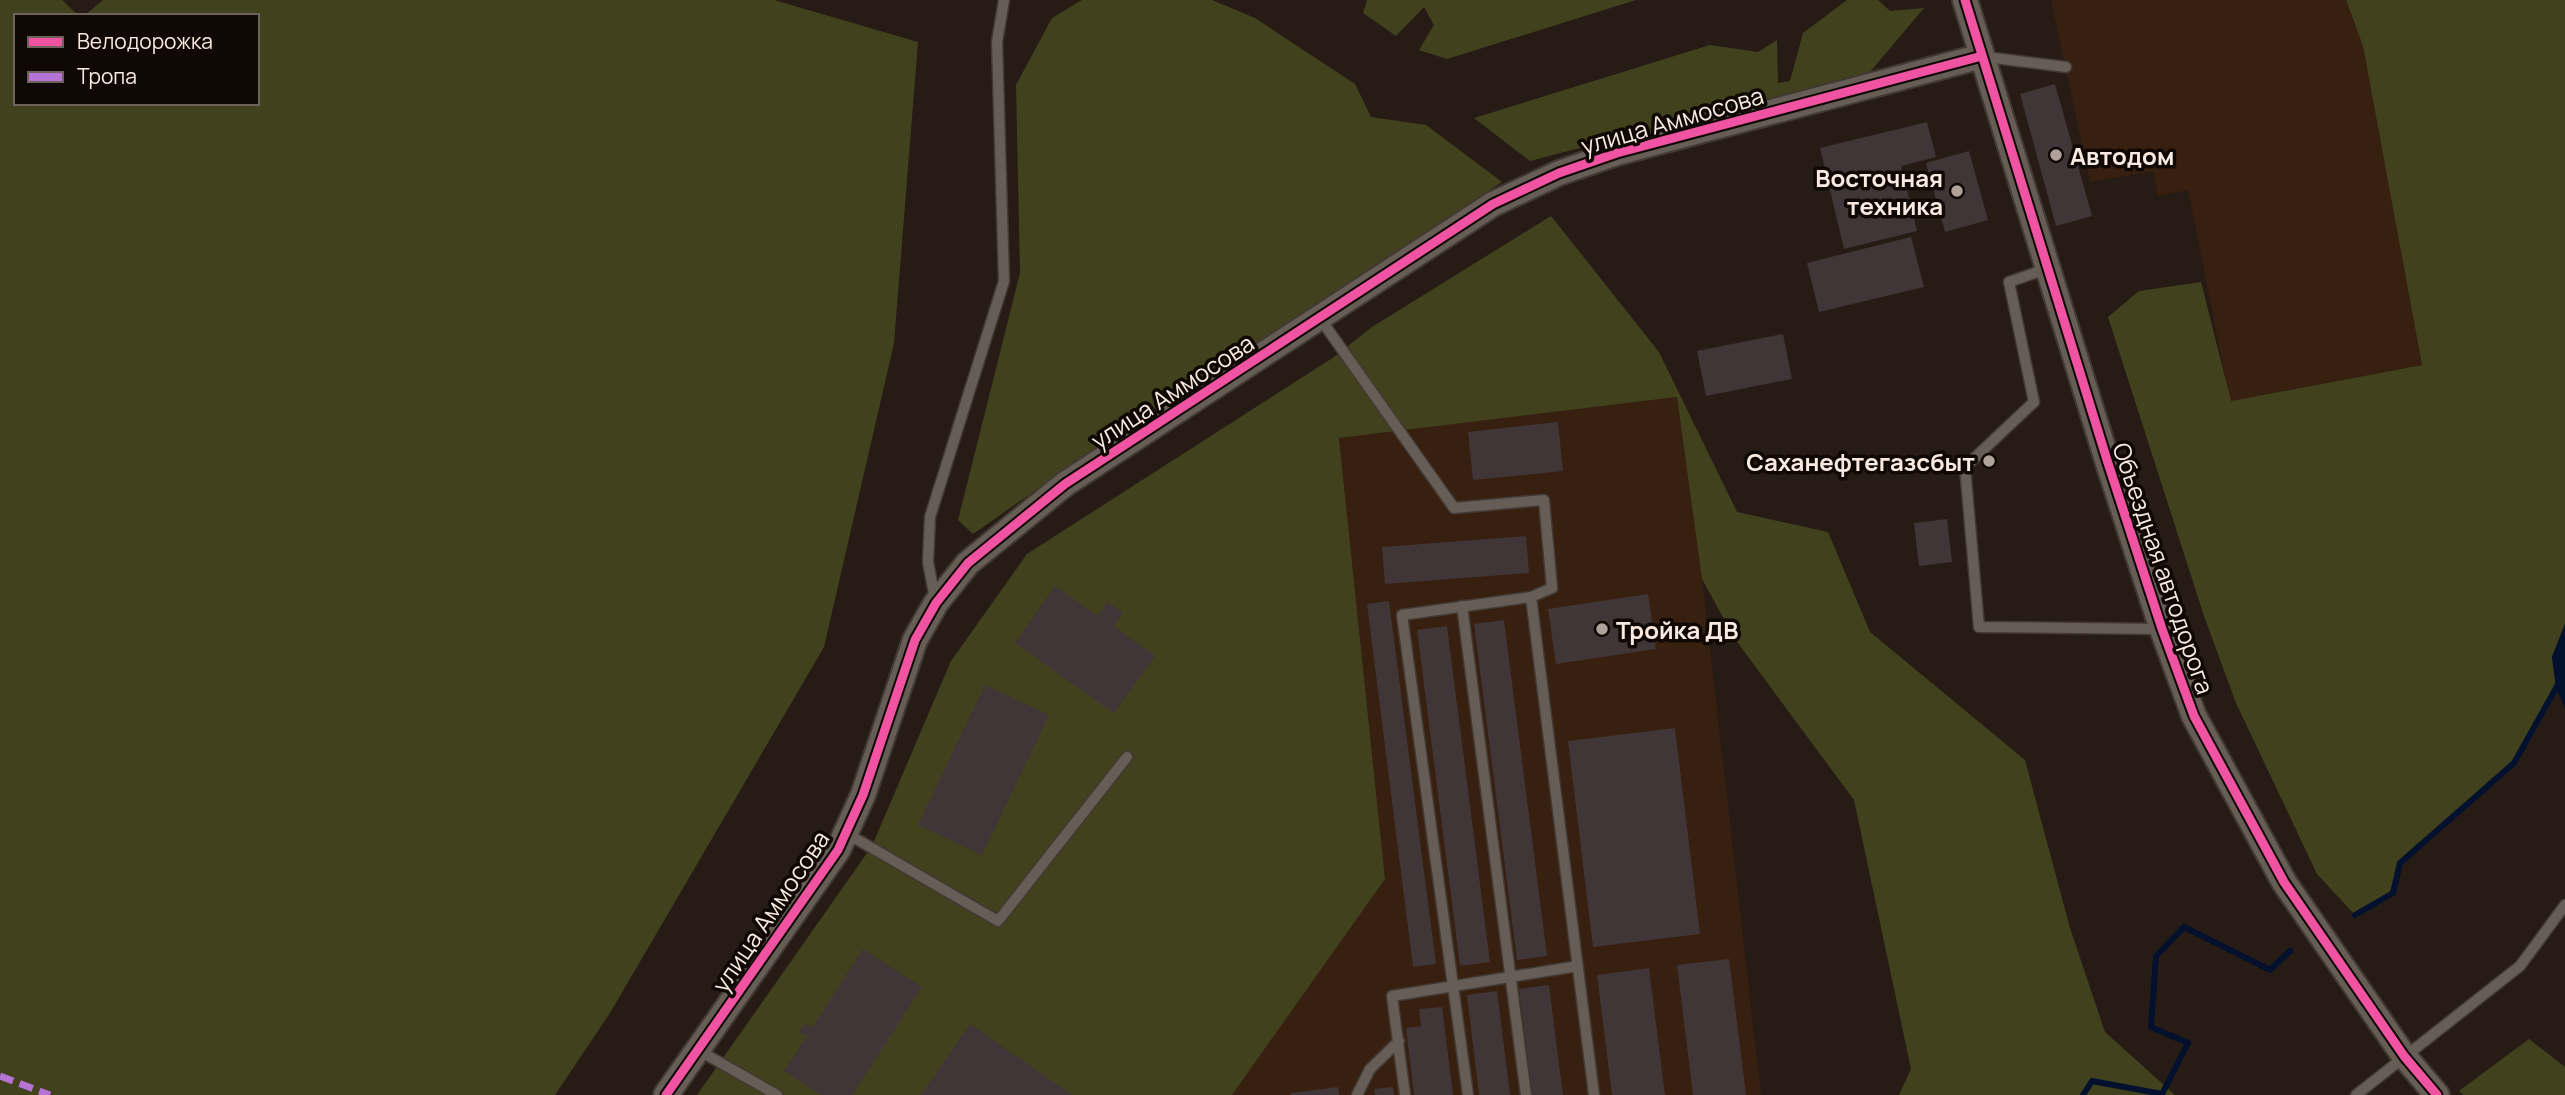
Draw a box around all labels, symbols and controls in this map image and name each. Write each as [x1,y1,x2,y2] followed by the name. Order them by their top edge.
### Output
[14,14,259,105] legend
[77,27,213,55] text: Велодорожка
[77,62,137,90] text: Тропа
[1577,78,1767,162] street label: улица Аммосова
[2070,139,2174,172] place label: Автодом
[2048,147,2064,163] marker: Автодом
[1815,161,1943,222] place label: Восточная техника
[1949,183,1965,199] marker: Восточная техника
[1084,326,1260,456] street label: улица Аммосова
[2105,438,2223,698] street label: Объездная автодорога
[1746,445,1975,478] place label: Саханефтегазсбыт
[1981,453,1997,469] marker: Саханефтегазсбыт
[1616,613,1738,646] place label: Тройка ДВ
[1594,621,1610,637] marker: Тройка ДВ
[704,824,836,998] street label: улица Аммосова

